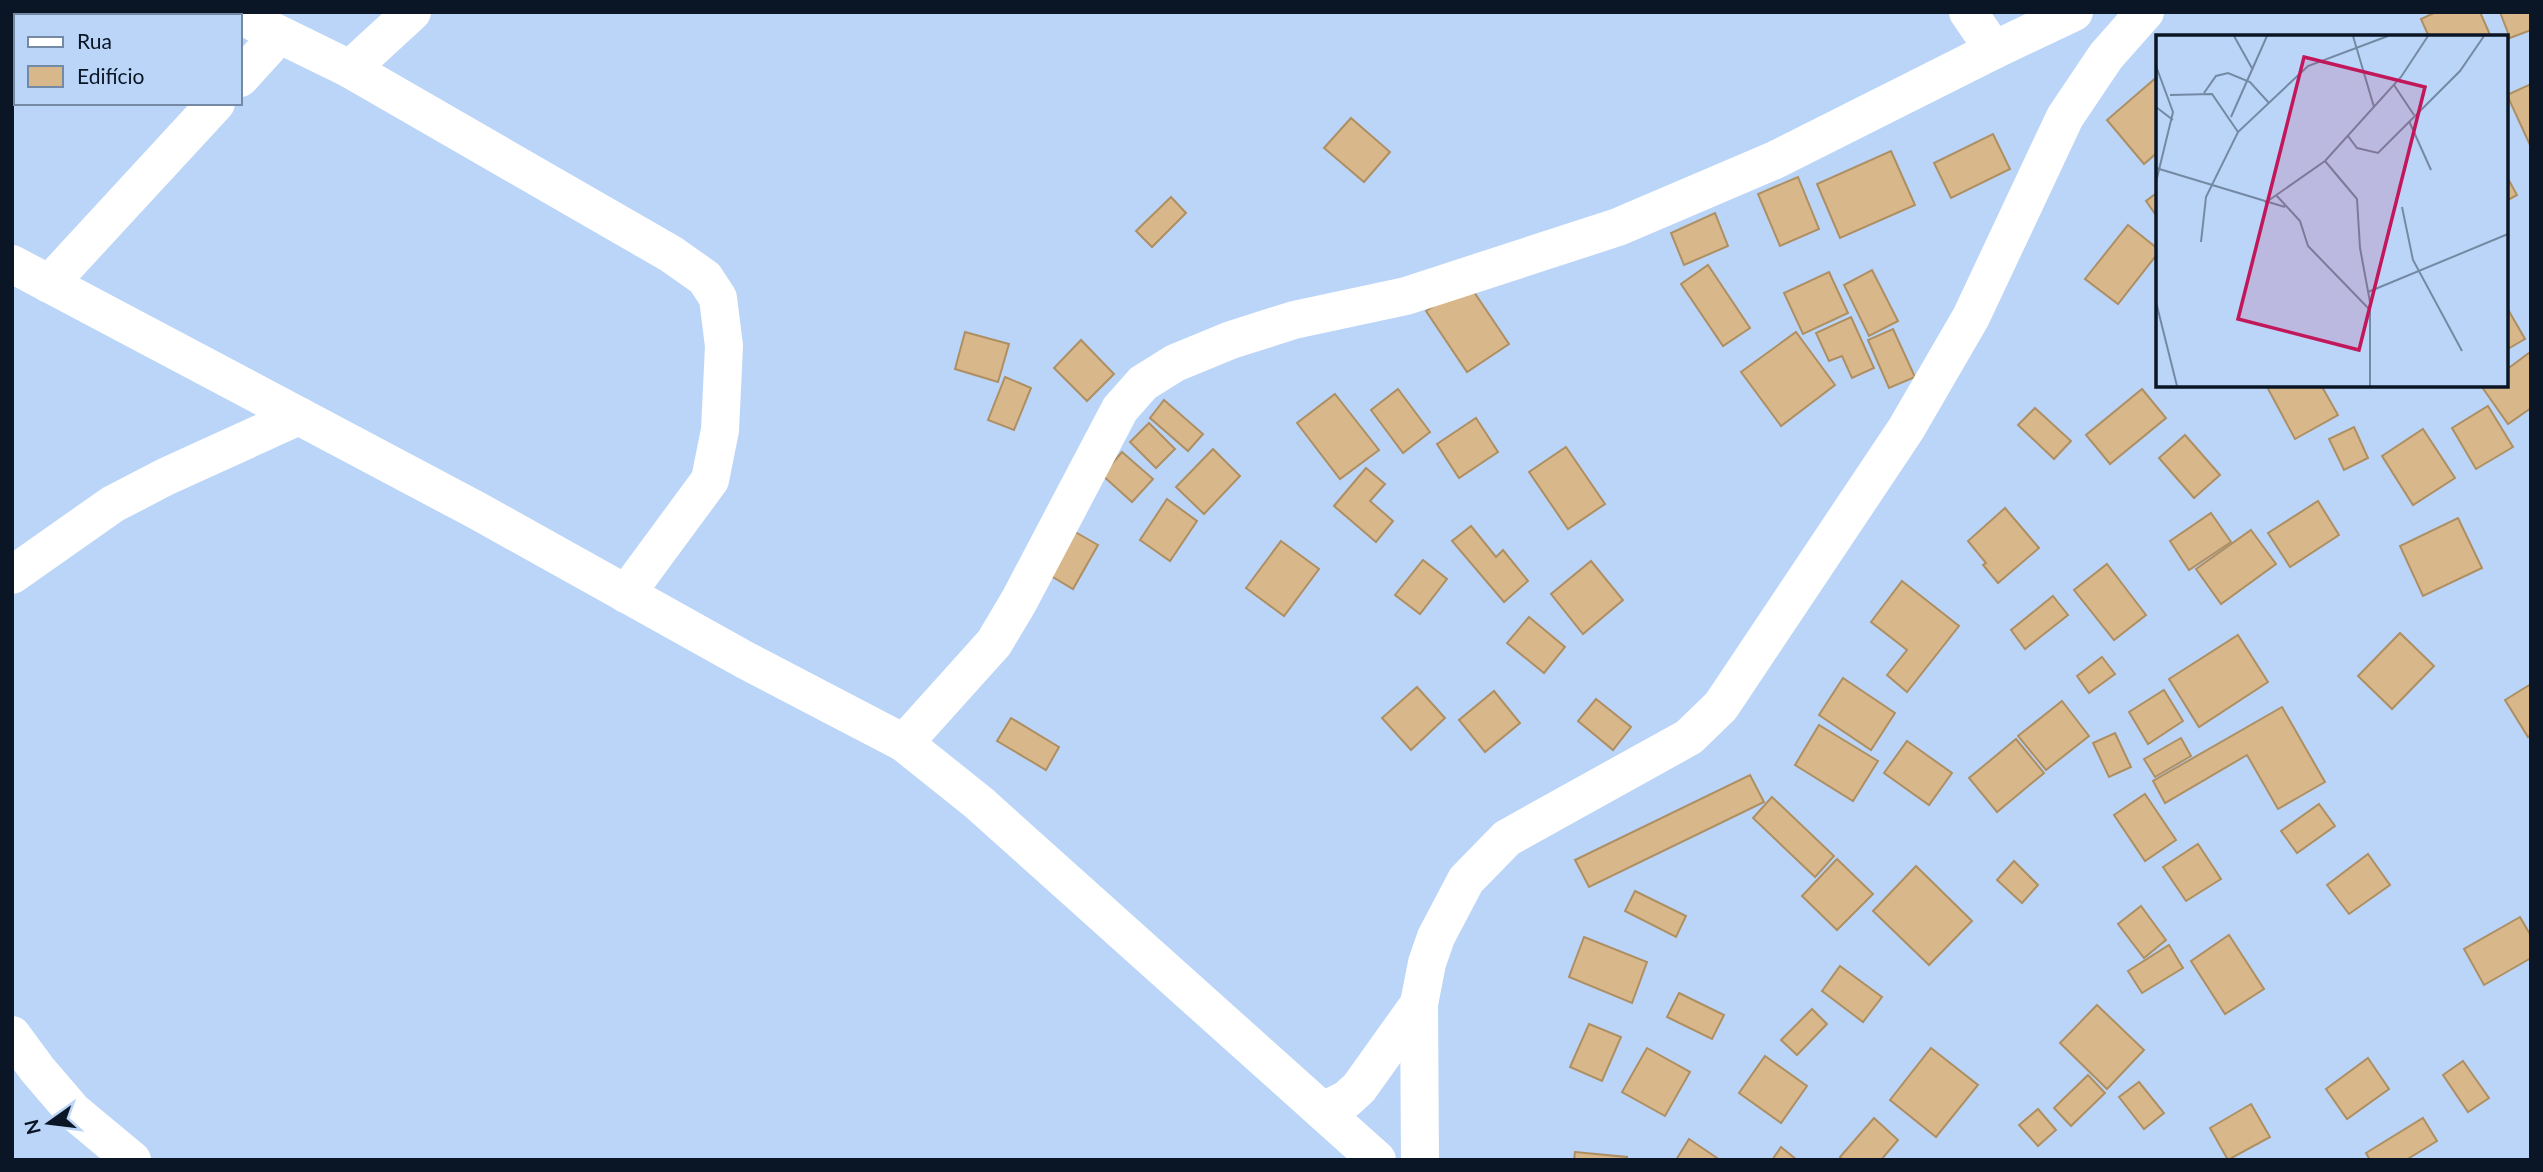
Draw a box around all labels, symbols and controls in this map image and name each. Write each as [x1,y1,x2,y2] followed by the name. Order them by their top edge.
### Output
[14,14,242,105] legend
[77,28,112,53] text: Rua
[2156,35,2508,387] inset map
[77,63,145,88] text: Edifício
[14,1088,84,1158] north arrow
[19,1117,45,1137] text: N

